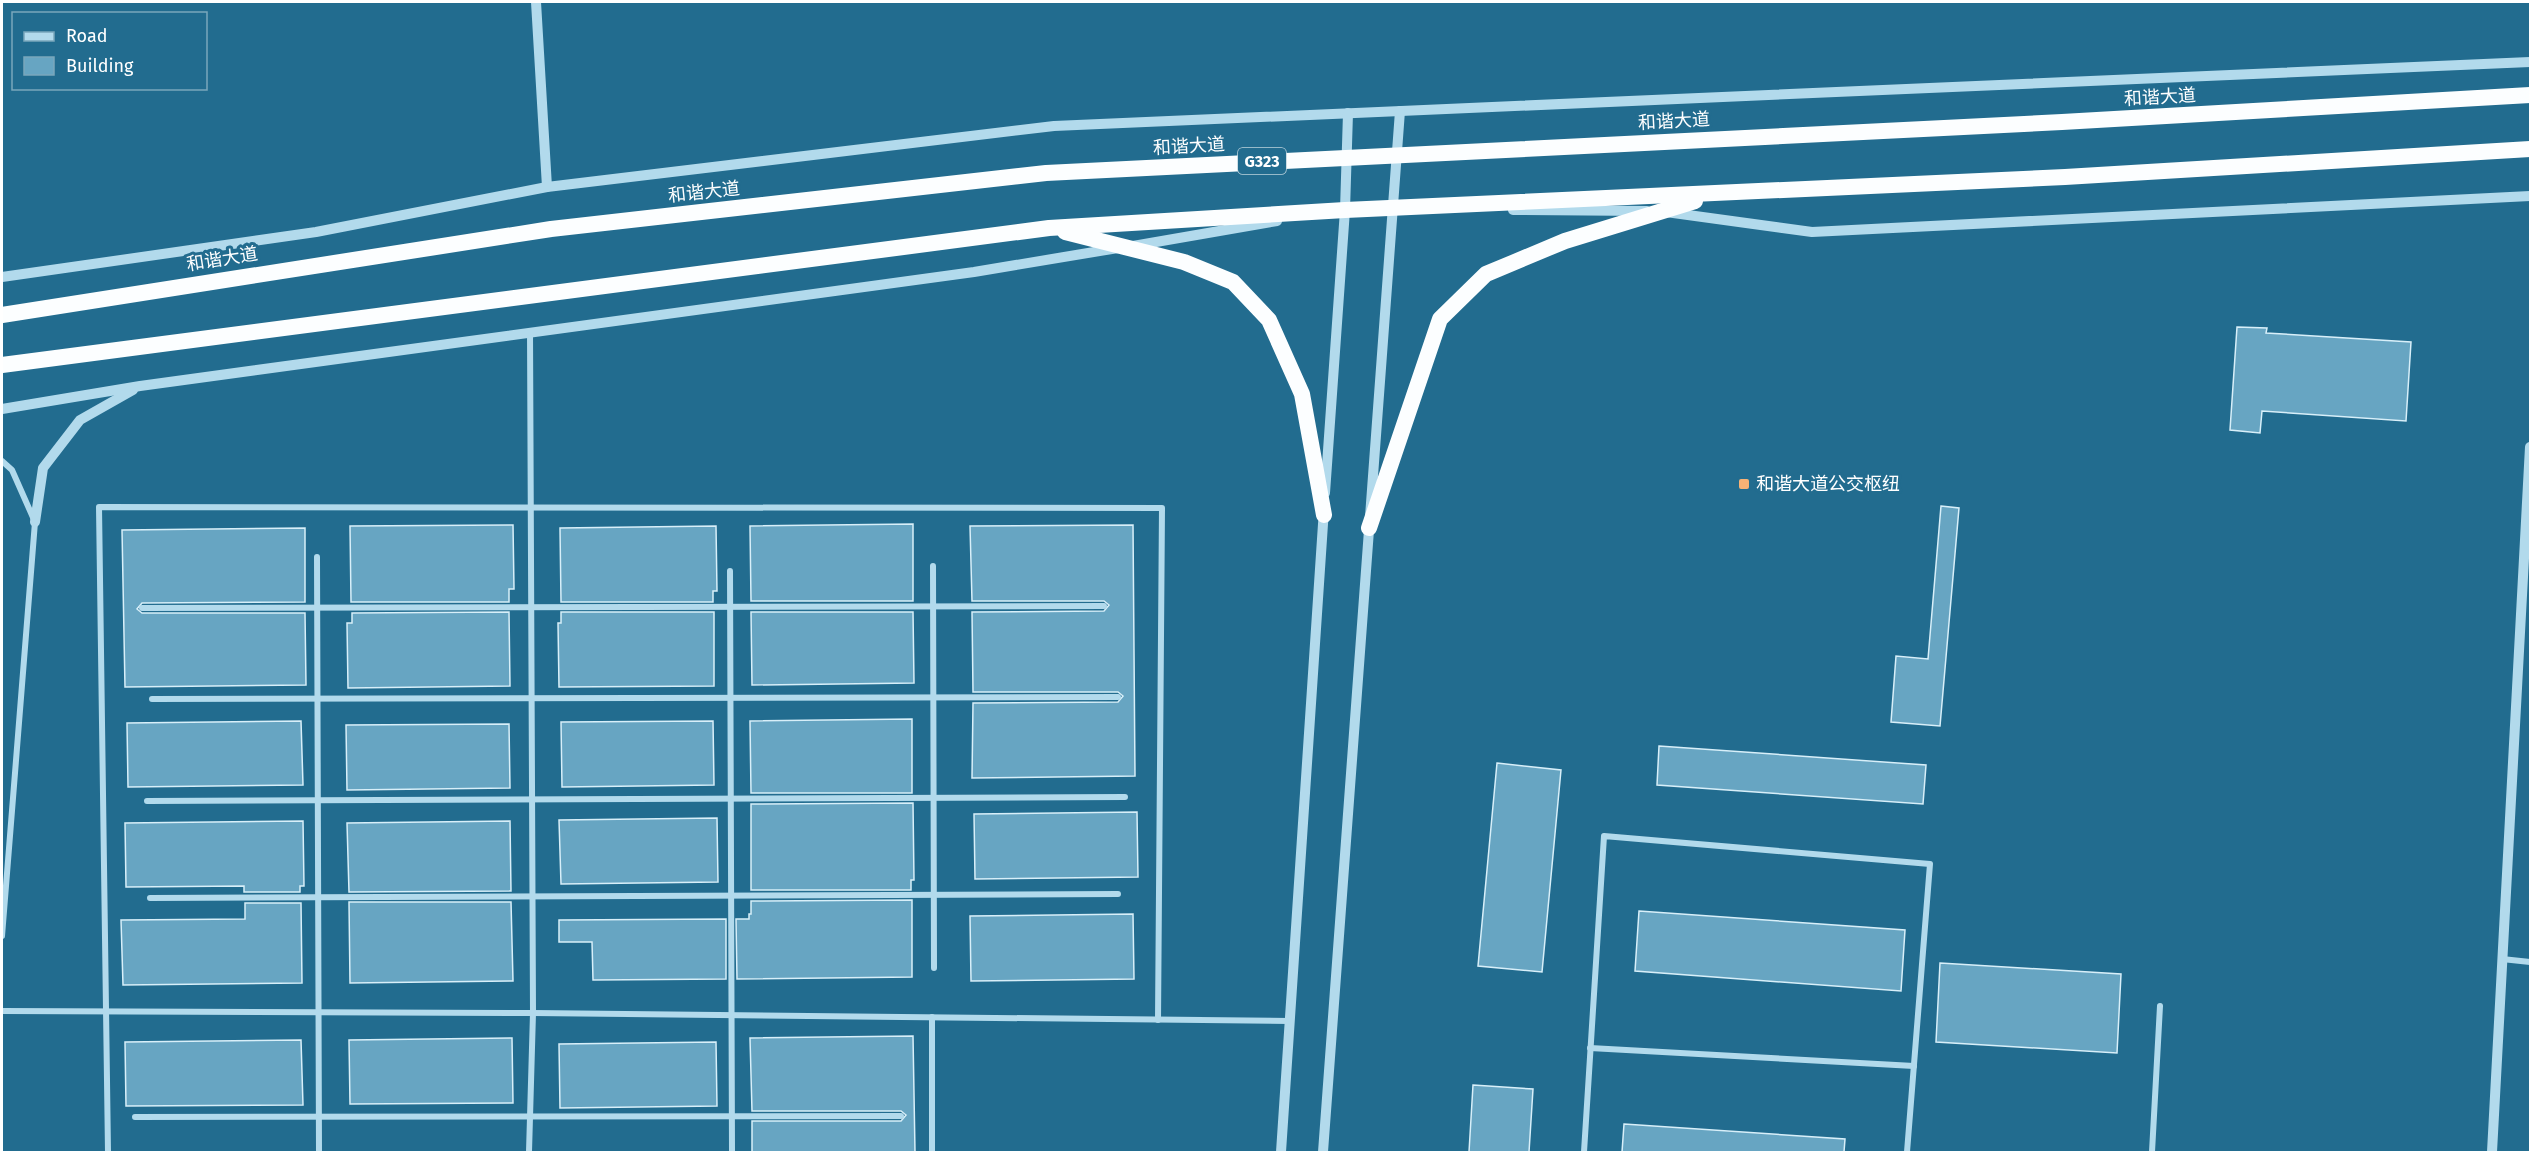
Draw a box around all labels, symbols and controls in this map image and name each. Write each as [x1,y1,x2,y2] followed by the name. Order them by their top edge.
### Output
[12,12,207,90] legend
[66,25,108,47] text: Road
[66,55,134,77] text: Building
[2123,84,2197,110] street label: 和谐大道
[1637,108,1711,134] street label: 和谐大道
[1152,133,1226,159] street label: 和谐大道
[1238,148,1286,174] road number: G323
[667,177,741,207] street label: 和谐大道
[185,243,259,275] street label: 和谐大道
[1756,473,1900,495] place label: 和谐大道公交枢纽
[1737,477,1751,491] marker: 和谐大道公交枢纽

